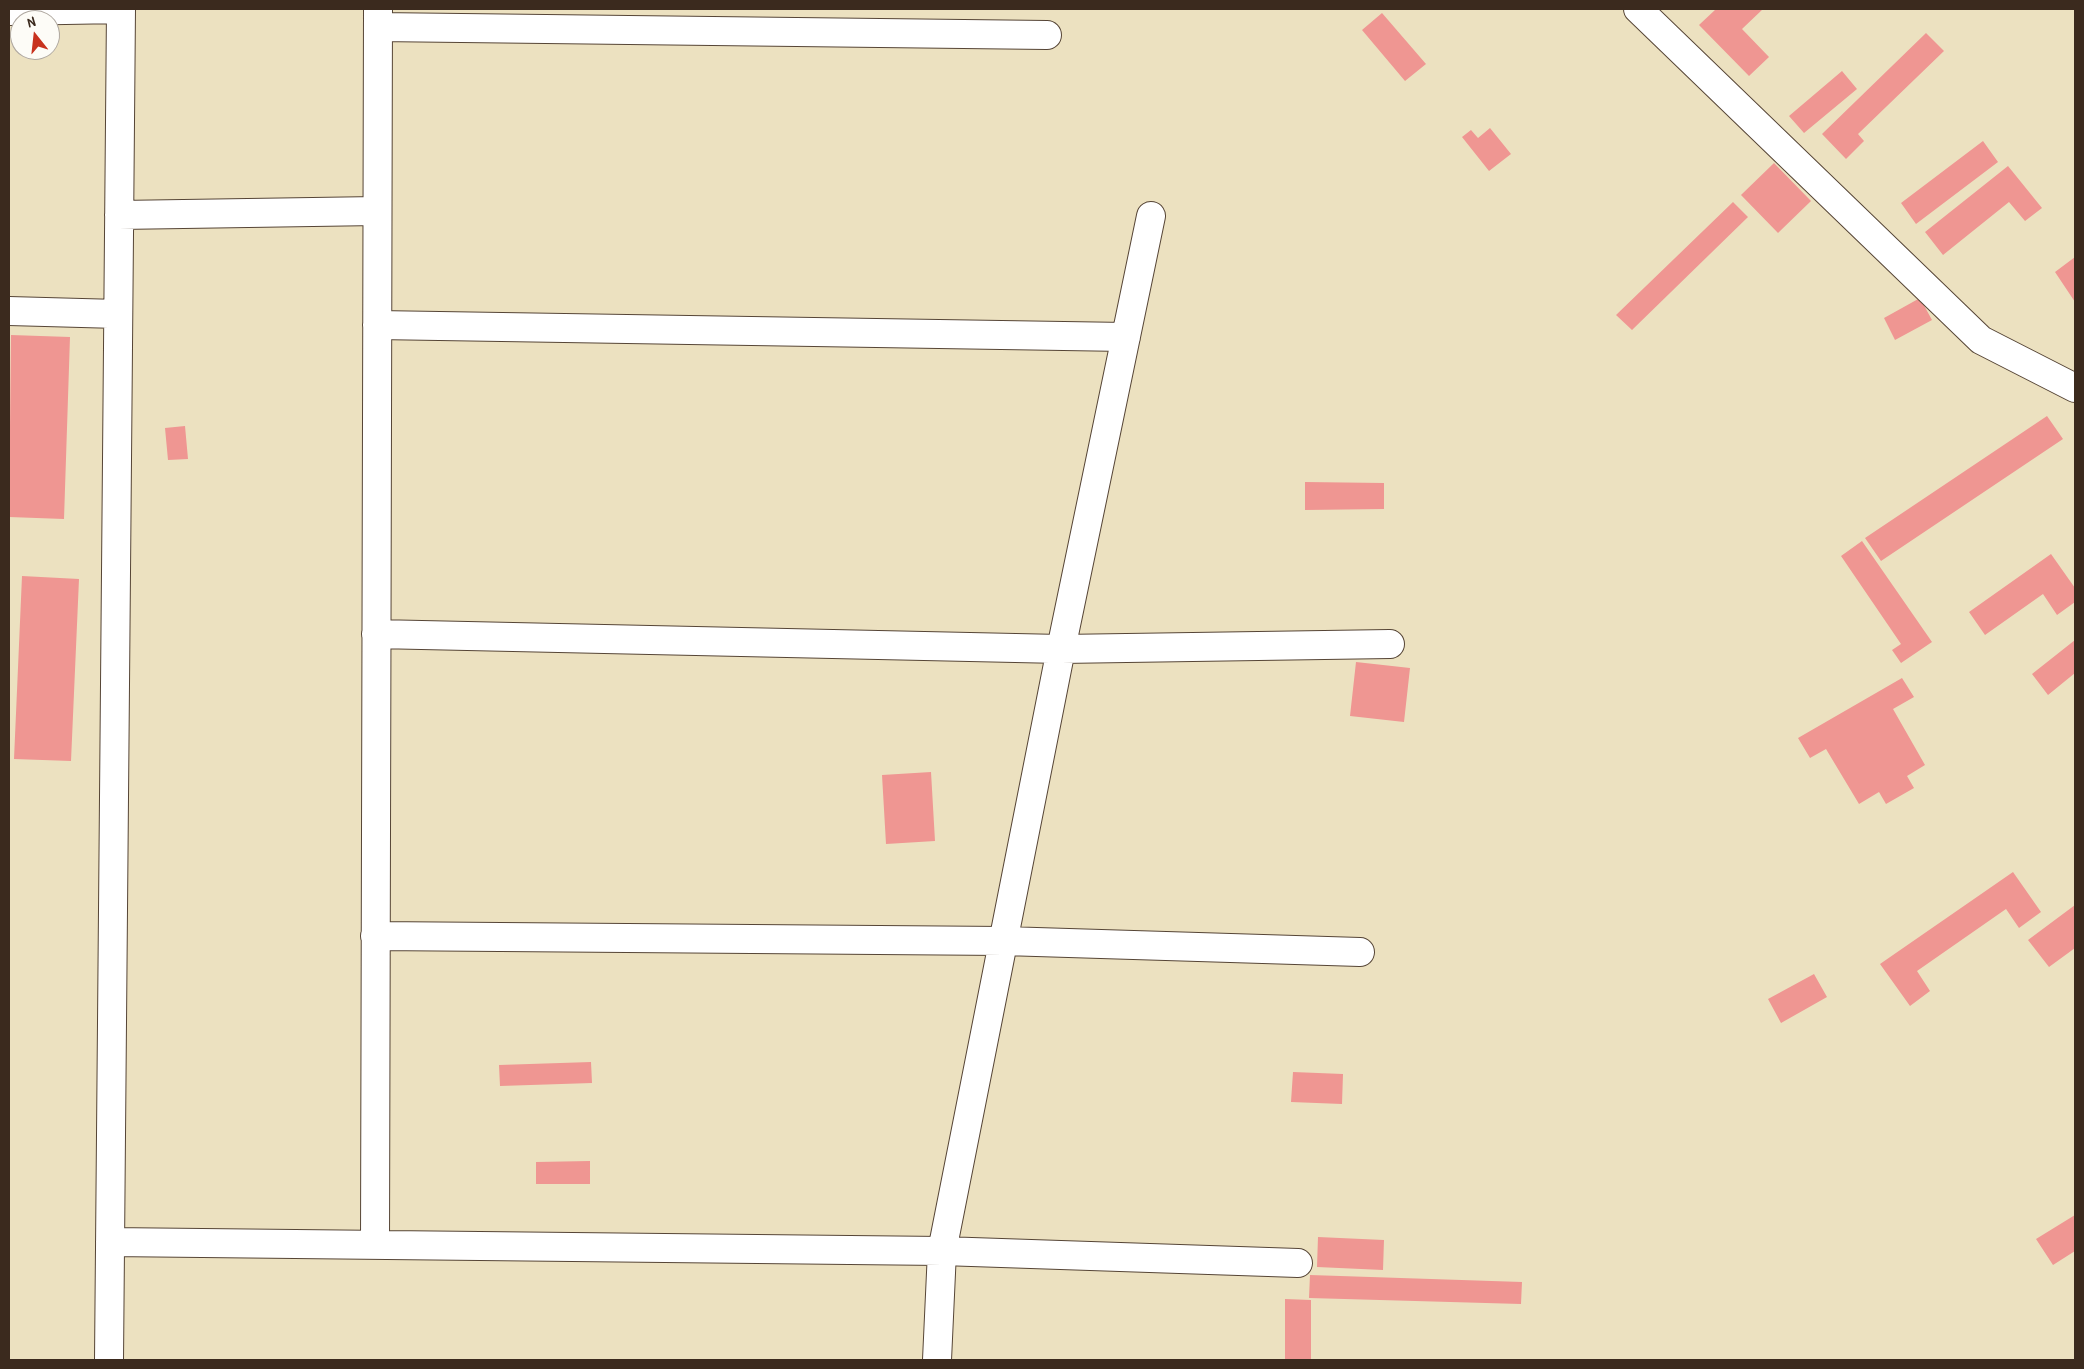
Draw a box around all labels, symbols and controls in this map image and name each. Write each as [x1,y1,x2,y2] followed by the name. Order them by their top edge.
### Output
[10,10,60,60] north arrow
[25,11,37,31] text: N

